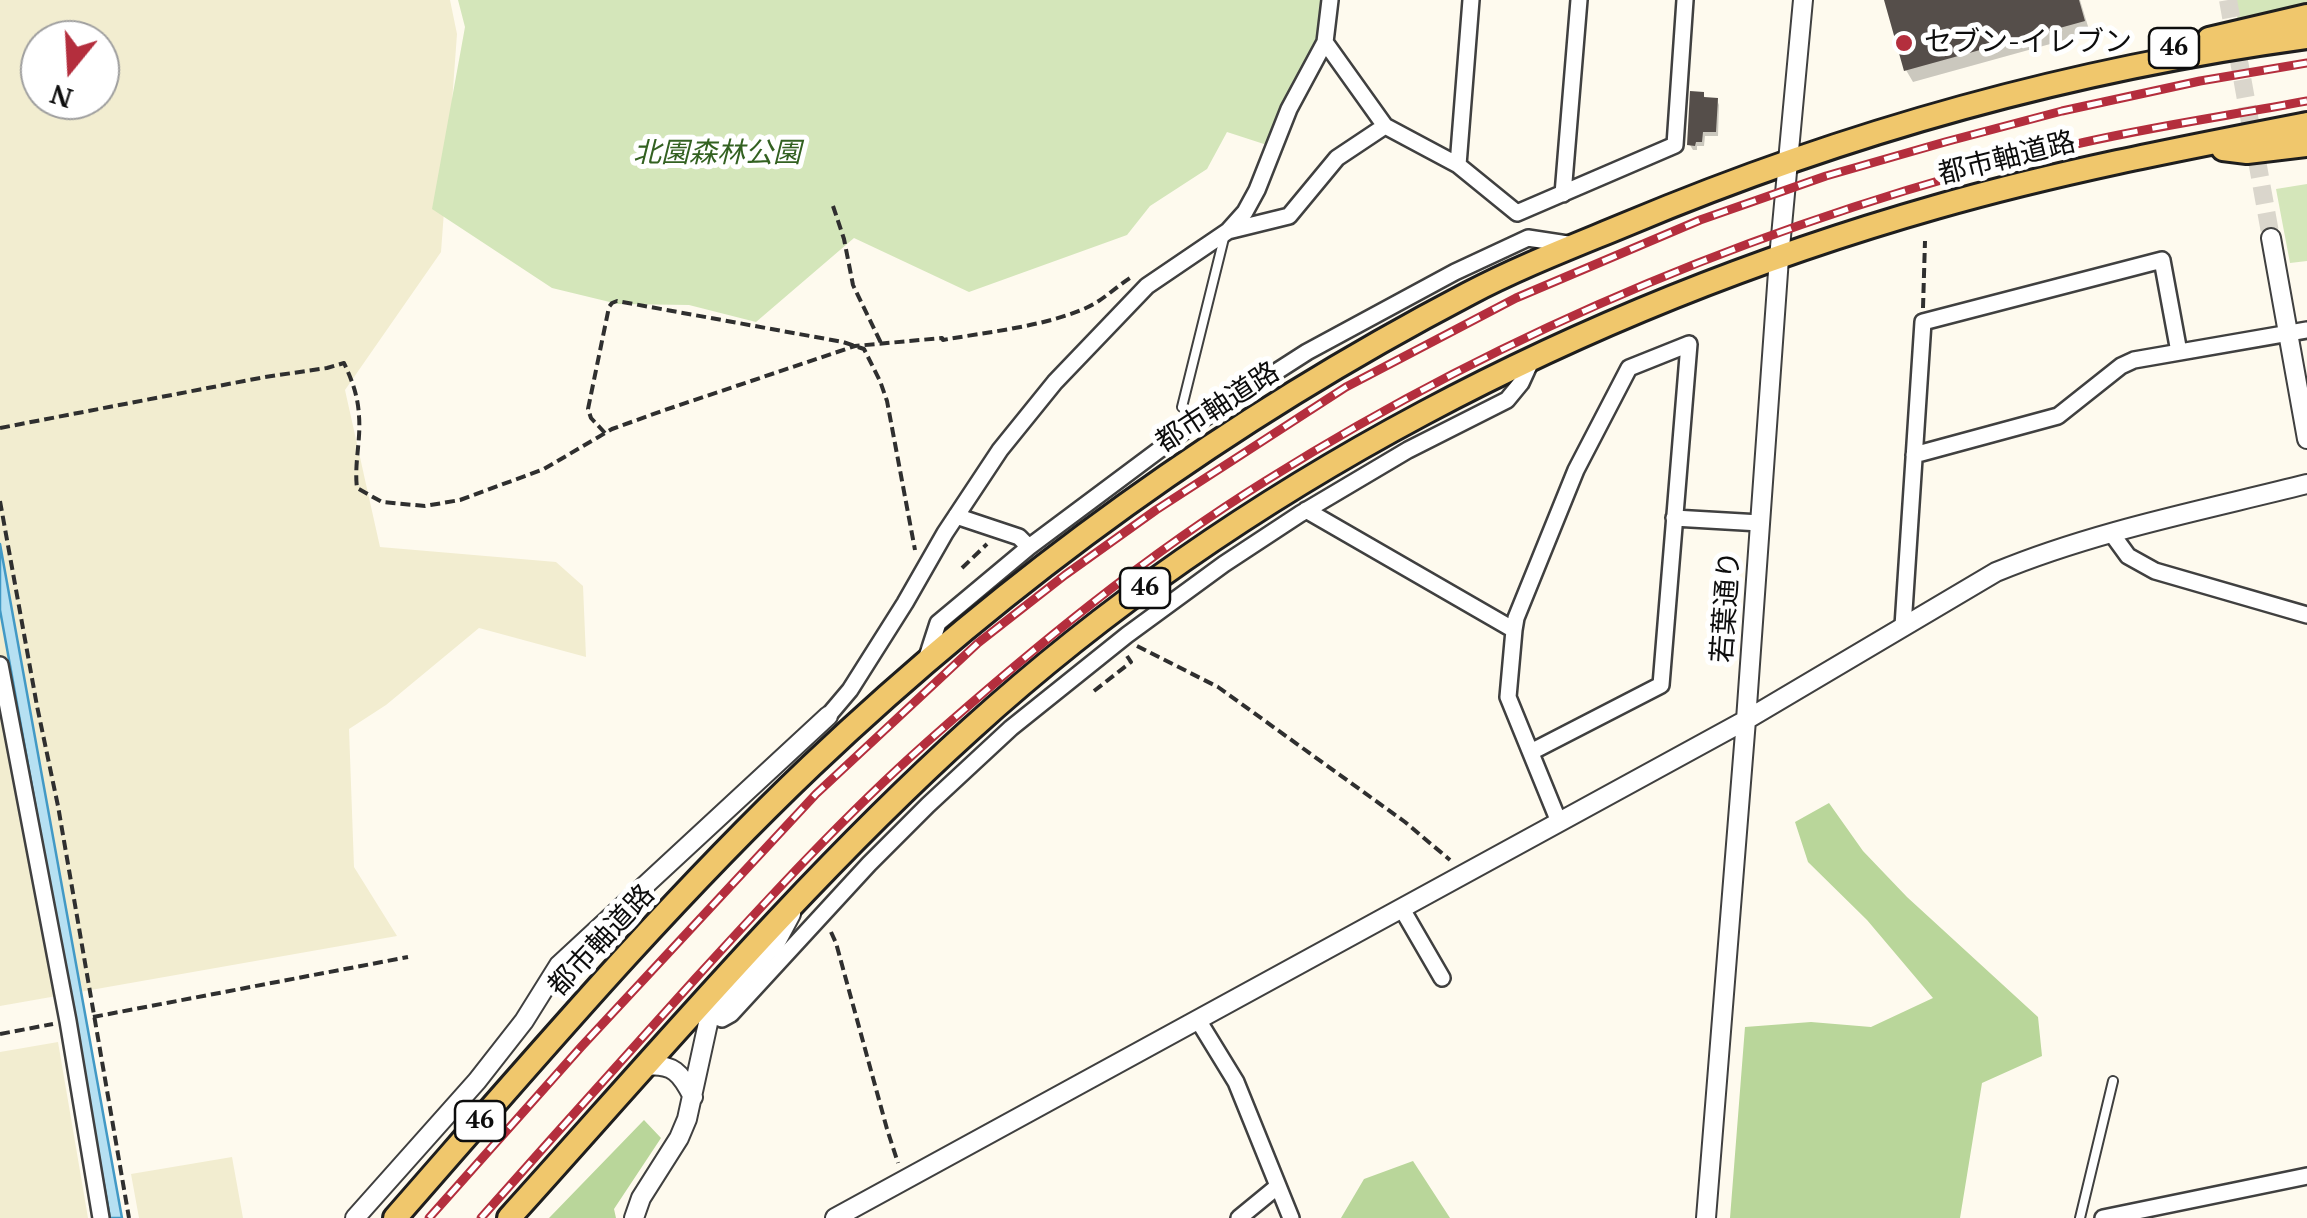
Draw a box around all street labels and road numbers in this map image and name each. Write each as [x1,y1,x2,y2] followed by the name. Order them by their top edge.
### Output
[2149,28,2199,68] road number: 46
[1935,126,2079,192] street label: 都市軸道路
[1150,356,1286,460] street label: 都市軸道路
[1706,550,1748,664] street label: 若葉通り
[1120,568,1170,608] road number: 46
[542,878,662,1004] street label: 都市軸道路
[455,1101,505,1141] road number: 46

